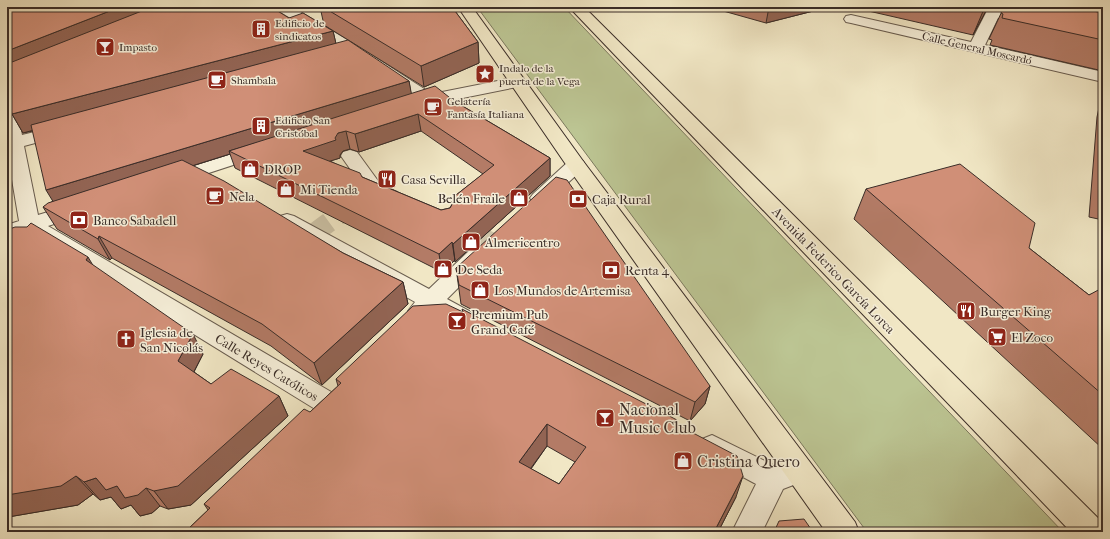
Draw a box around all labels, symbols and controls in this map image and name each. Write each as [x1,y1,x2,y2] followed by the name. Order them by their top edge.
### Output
[275,17,325,43] place label: Edificio de sindicatos
[250,18,272,40] building icon: Edificio de sindicatos
[921,30,1033,68] street label: Calle General Moscardó
[94,36,116,58] bar icon: Impasto
[119,41,157,54] place label: Impasto
[498,62,581,88] place label: Indalo de la puerta de la Vega
[474,63,496,85] place icon: Indalo de la puerta de la Vega
[206,69,228,91] cafe icon: Shambala
[231,74,277,87] place label: Shambala
[447,95,525,121] place label: Gelatería Fantasía Italiana
[422,96,444,118] cafe icon: Gelatería Fantasía Italiana
[275,114,331,140] place label: Edificio San Cristóbal
[250,115,272,137] building icon: Edificio San Cristóbal
[239,158,261,180] shop icon: DROP
[264,162,301,177] place label: DROP
[376,168,398,190] restaurant icon: Casa Sevilla
[401,172,467,187] place label: Casa Sevilla
[275,178,297,200] shop icon: Mi Tienda
[300,182,359,197] place label: Mi Tienda
[204,185,226,207] cafe icon: Nela
[508,187,530,209] shop icon: Belén Fraile
[567,188,589,210] bank icon: Caja Rural
[229,189,256,204] place label: Nela
[438,191,506,206] place label: Belén Fraile
[592,192,651,207] place label: Caja Rural
[769,203,899,337] street label: Avenida Federico García Lorca
[68,209,90,231] bank icon: Banco Sabadell
[93,213,177,228] place label: Banco Sabadell
[460,231,482,253] shop icon: Almericentro
[484,235,560,250] place label: Almericentro
[432,258,454,280] shop icon: De Seda
[600,259,622,281] bank icon: Renta 4
[457,262,503,277] place label: De Seda
[625,263,670,278] place label: Renta 4
[469,279,491,301] shop icon: Los Mundos de Artemisa
[494,283,632,298] place label: Los Mundos de Artemisa
[955,300,977,322] restaurant icon: Burger King
[980,304,1052,319] place label: Burger King
[471,307,548,337] place label: Premium Pub Grand Café
[446,310,468,332] bar icon: Premium Pub Grand Café
[140,325,203,355] place label: Iglesia de San Nicolás
[986,326,1008,348] supermarket icon: El Zoco
[115,328,137,350] church icon: Iglesia de San Nicolás
[1011,330,1053,345] place label: El Zoco
[212,331,321,404] street label: Calle Reyes Católicos
[619,400,696,437] place label: Nacional Music Club
[594,407,616,429] bar icon: Nacional Music Club
[672,450,694,472] shop icon: Cristina Quero
[697,452,800,471] place label: Cristina Quero

